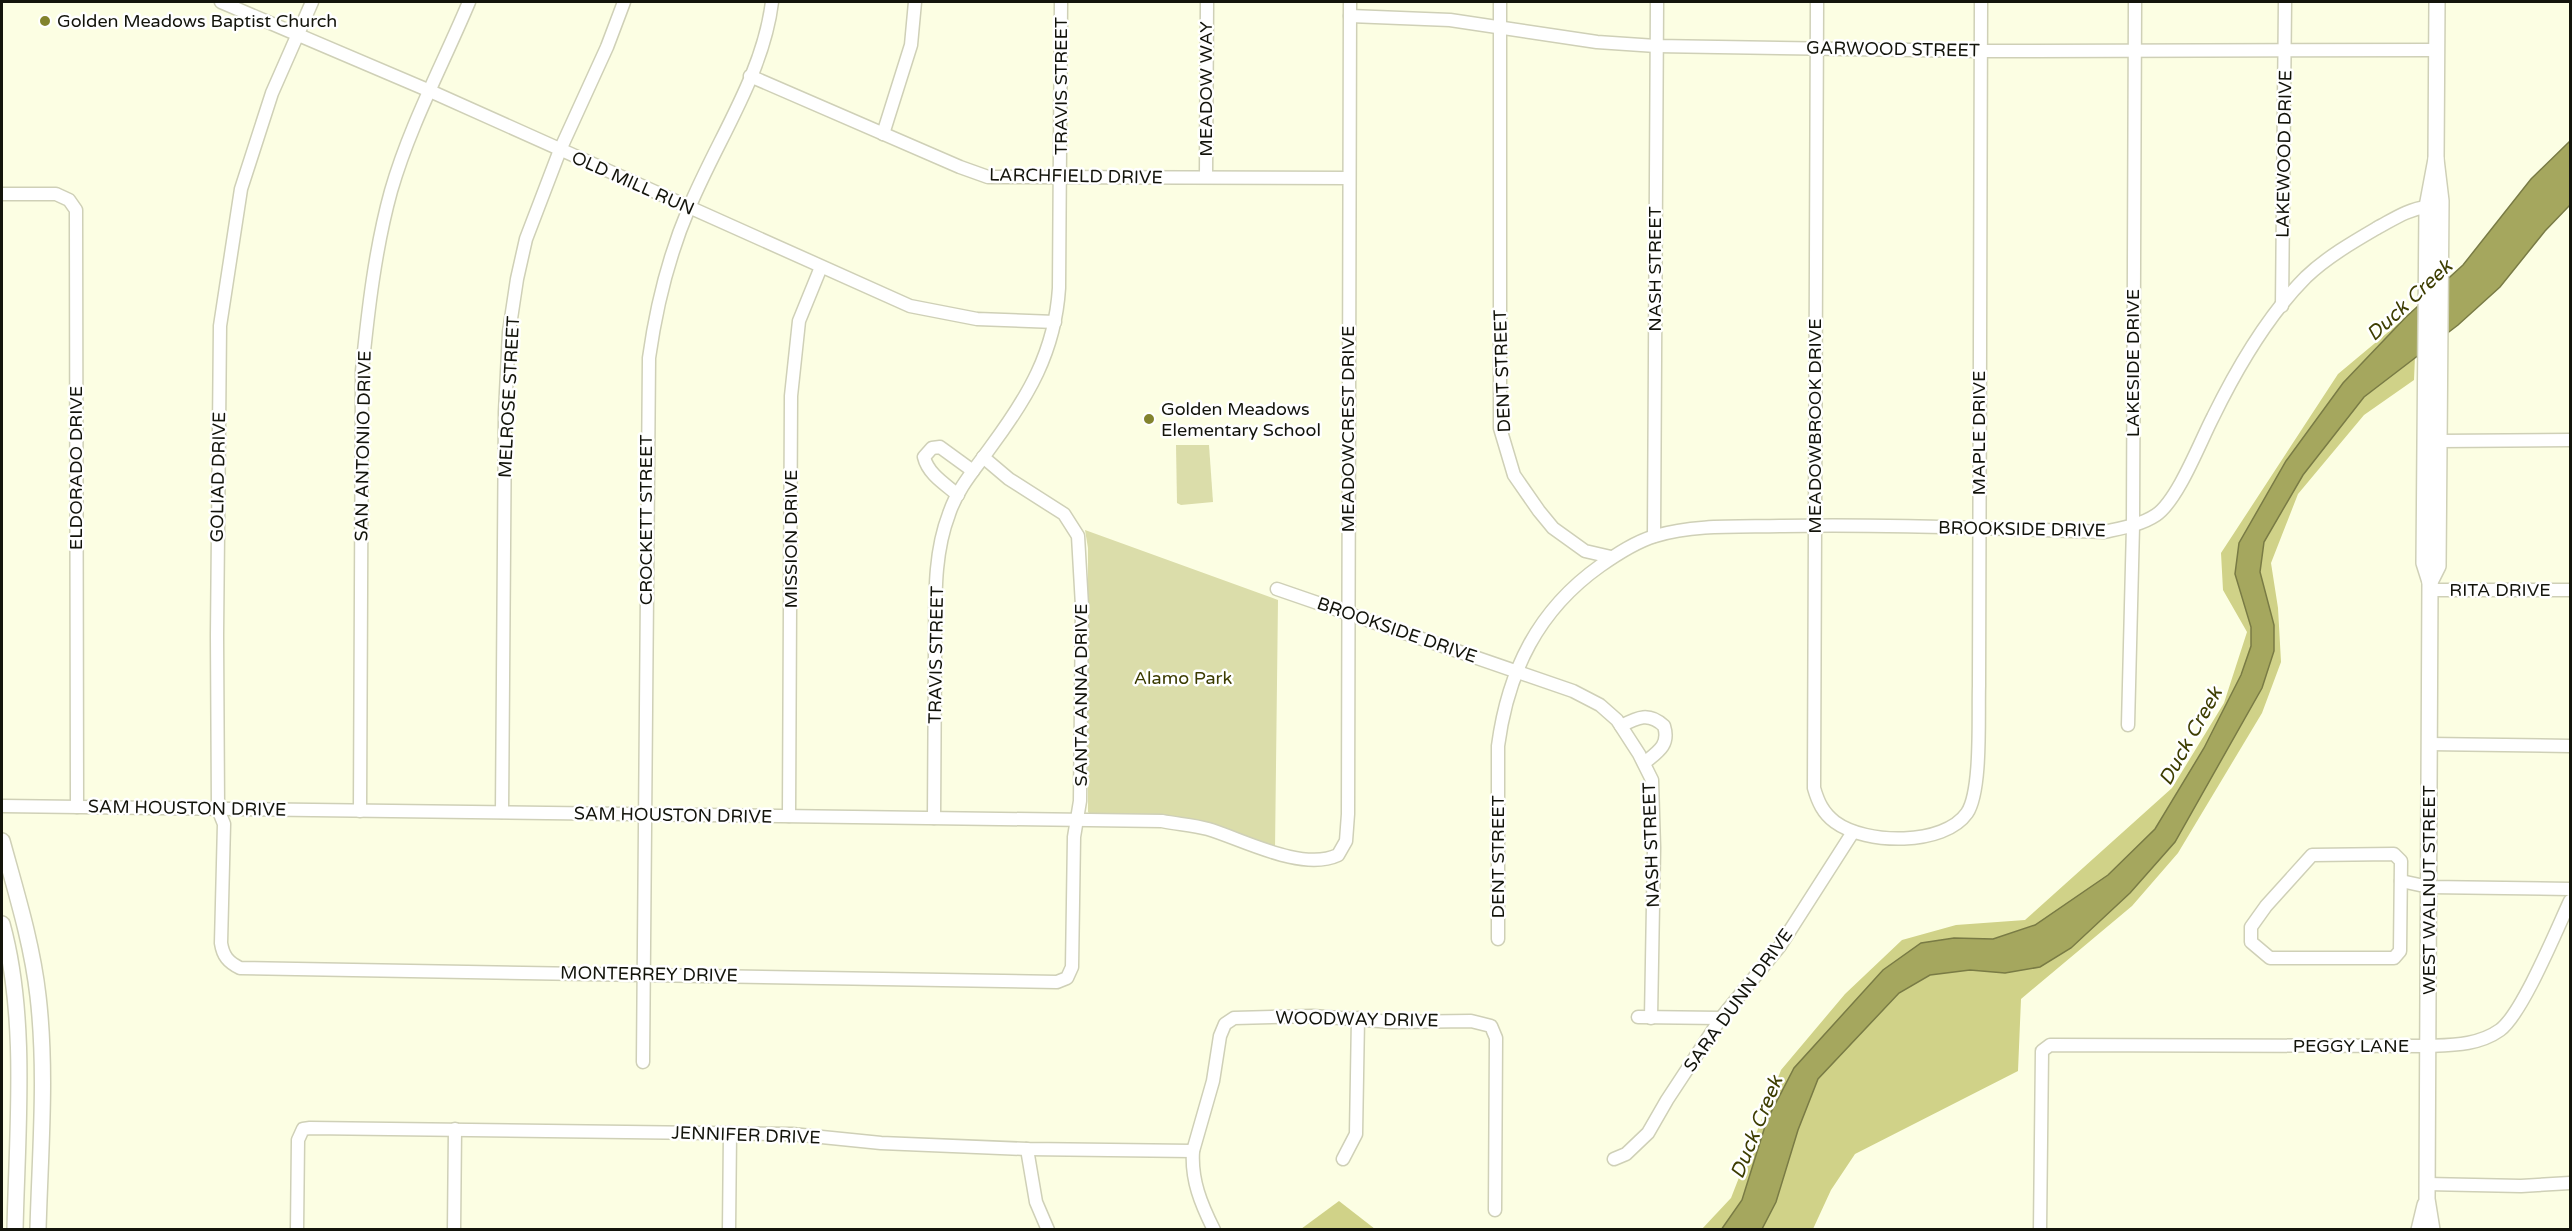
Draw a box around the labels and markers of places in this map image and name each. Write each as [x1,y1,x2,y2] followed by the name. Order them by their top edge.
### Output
[57,10,337,32] place label: Golden Meadows Baptist Church
[38,14,52,28] marker: Golden Meadows Baptist Church
[1161,398,1321,441] place label: Golden Meadows Elementary School
[1142,412,1156,426] marker: Golden Meadows Elementary School

